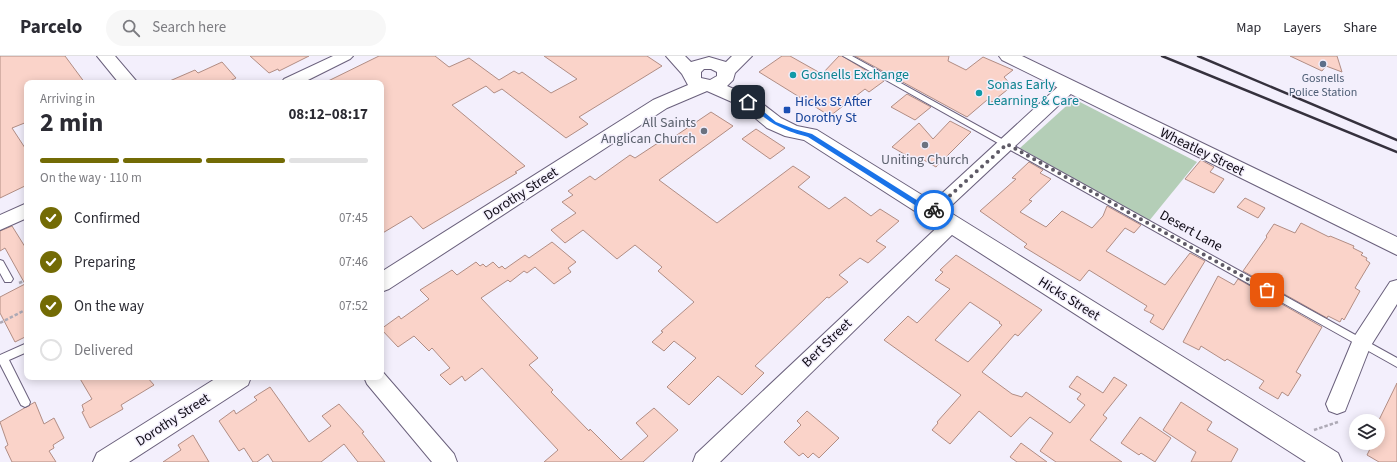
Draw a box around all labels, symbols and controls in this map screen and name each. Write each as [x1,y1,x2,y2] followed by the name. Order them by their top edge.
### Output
[106,10,386,46] search box
[20,14,82,41] text: Parcelo
[120,17,142,39] icon: search
[152,17,226,38] text: Search here
[1236,18,1261,38] text: Map
[1283,18,1321,38] text: Layers
[1343,18,1377,38] text: Share
[1318,59,1328,69] marker: Gosnells Police Station
[801,65,909,85] place label: Gosnells Exchange
[788,70,798,80] marker: Gosnells Exchange
[1289,70,1357,101] place label: Gosnells Police Station
[987,75,1079,111] place label: Sonas Early Learning & Care
[731,85,765,119] pin
[974,88,984,98] marker: Sonas Early Learning & Care
[40,90,95,108] text: Arriving in
[737,91,759,113] icon: home
[795,92,872,128] place label: Hicks St After Dorothy St
[40,104,103,141] text: 2 min
[288,104,368,125] text: 08:12–08:17
[782,105,792,115] marker: Hicks St After Dorothy St
[601,113,696,149] place label: All Saints Anglican Church
[1156,123,1248,181] street label: Wheatley Street
[699,126,709,136] marker: All Saints Anglican Church
[920,140,930,150] marker: Uniting Church
[881,150,969,170] place label: Uniting Church
[480,162,562,226] street label: Dorothy Street
[40,169,142,187] text: On the way · 110 m
[914,190,954,230] courier
[923,199,945,221] icon: bike
[1156,205,1226,257] street label: Desert Lane
[40,207,62,229] icon: check
[74,208,140,229] text: Confirmed
[339,209,368,227] text: 07:45
[40,251,62,273] icon: check
[74,252,135,273] text: Preparing
[339,253,368,271] text: 07:46
[1034,272,1104,326] street label: Hicks Street
[1250,273,1284,307] pin
[1256,279,1278,301] icon: bag
[40,295,62,317] icon: check
[74,296,144,317] text: On the way
[339,297,368,315] text: 07:52
[798,314,857,372] street label: Bert Street
[74,340,133,361] text: Delivered
[132,388,214,452] street label: Dorothy Street
[1349,414,1385,450] map controls
[1349,414,1385,450] button: layers

